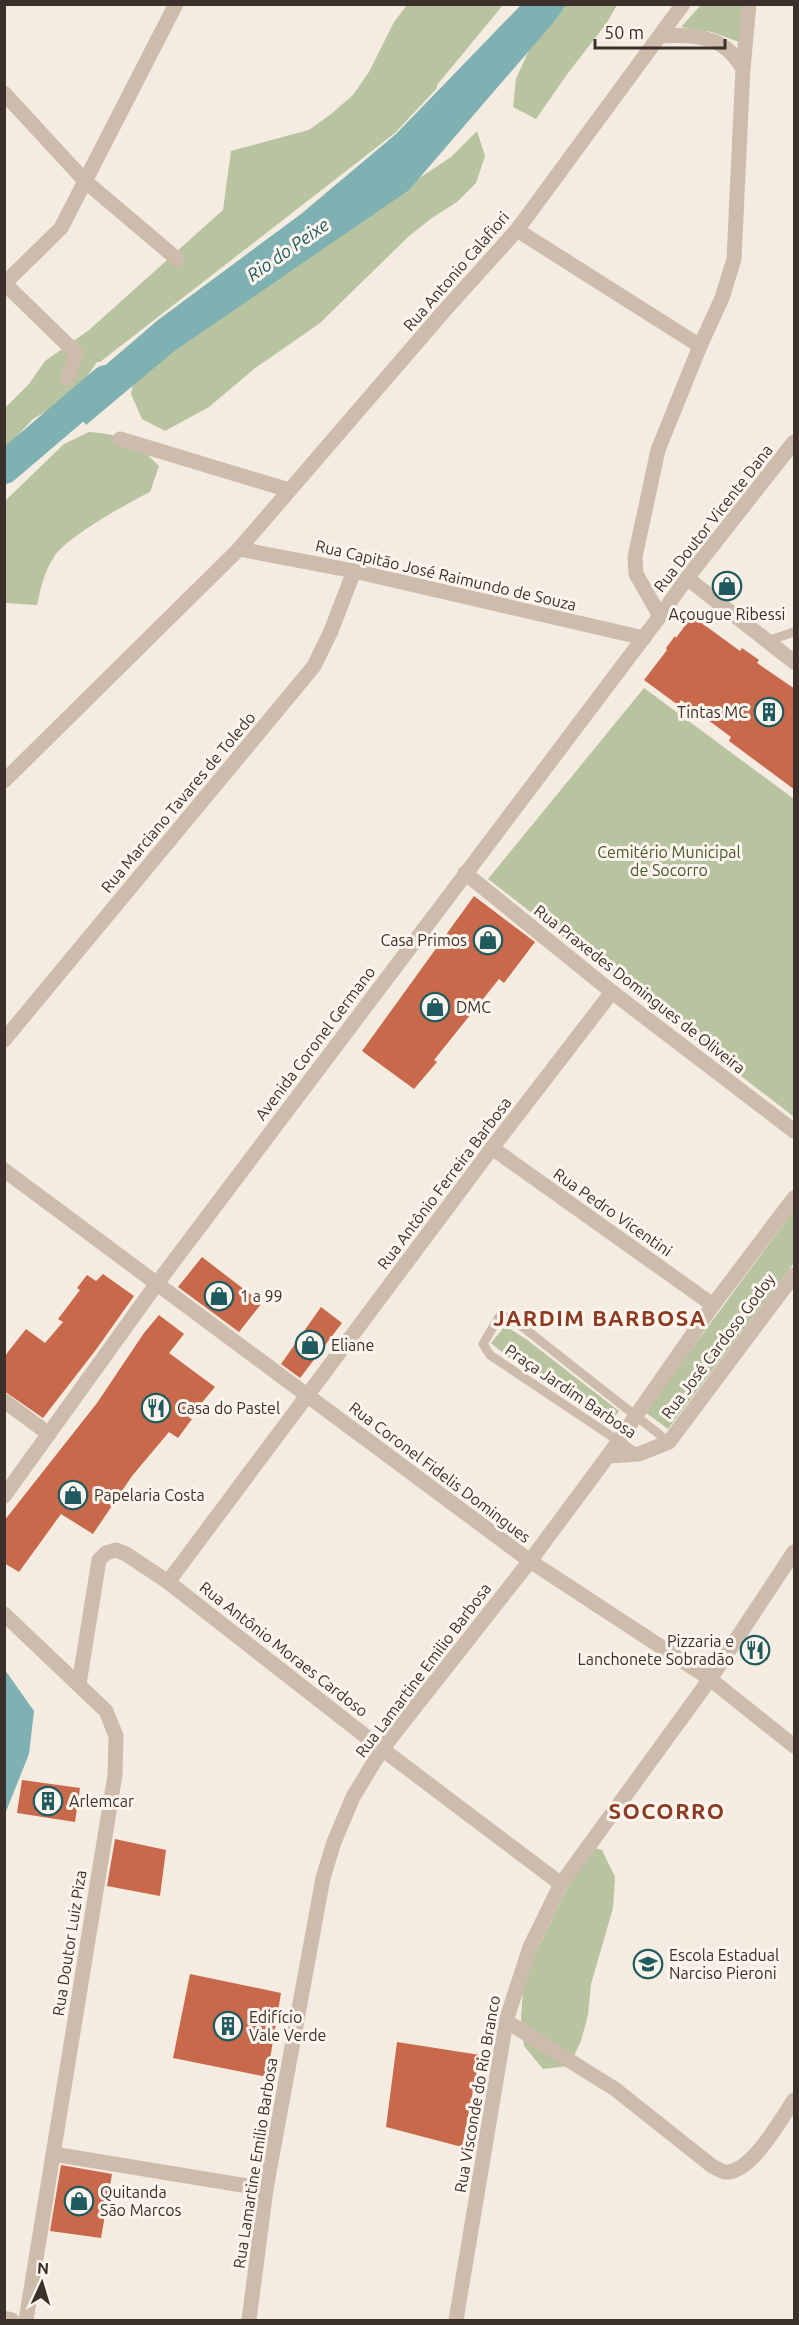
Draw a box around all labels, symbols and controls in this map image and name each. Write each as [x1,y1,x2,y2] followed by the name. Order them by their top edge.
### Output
[595,12,726,50] scale bar
[604,22,644,42] text: 50 m
[399,208,513,334] street label: Rua Antonio Calafiori
[243,214,332,285] water label: Rio do Peixe
[650,441,776,595] street label: Rua Doutor Vicente Dana
[314,536,578,614] street label: Rua Capitão José Raimundo de Souza
[711,570,743,602] shop icon: Açougue Ribessi
[669,605,785,623] place label: Açougue Ribessi
[753,696,785,728] building icon: Tintas MC
[677,703,748,721] place label: Tintas MC
[97,708,259,896] street label: Rua Marciano Tavares de Toledo
[597,843,741,879] park label: Cemitério Municipal de Socorro
[531,901,749,1077] street label: Rua Praxedes Domingues de Oliveira
[472,924,504,956] shop icon: Casa Primos
[380,931,467,949] place label: Casa Primos
[251,963,379,1123] street label: Avenida Coronel Germano
[419,991,451,1023] shop icon: DMC
[456,998,491,1016] place label: DMC
[373,1094,515,1272] street label: Rua Antônio Ferreira Barbosa
[550,1164,676,1260] street label: Rua Pedro Vicentini
[658,1270,779,1422] street label: Rua José Cardoso Godoy
[203,1280,235,1312] shop icon: 1 a 99
[240,1287,283,1305] place label: 1 a 99
[493,1305,707,1330] district label: JARDIM BARBOSA
[294,1329,326,1361] shop icon: Eliane
[331,1336,374,1354] place label: Eliane
[502,1340,640,1442] street label: Praça Jardim Barbosa
[140,1392,172,1424] restaurant icon: Casa do Pastel
[346,1398,534,1546] street label: Rua Coronel Fidelis Domingues
[177,1399,280,1417] place label: Casa do Pastel
[57,1479,89,1511] shop icon: Papelaria Costa
[94,1486,205,1504] place label: Papelaria Costa
[196,1578,372,1720] street label: Rua Antônio Moraes Cardoso
[352,1579,494,1761] street label: Rua Lamartine Emilio Barbosa
[578,1632,734,1668] place label: Pizzaria e Lanchonete Sobradão
[739,1634,771,1666] restaurant icon: Pizzaria e Lanchonete Sobradão
[32,1785,64,1817] building icon: Arlemcar
[69,1792,134,1810] place label: Arlemcar
[608,1798,726,1823] district label: SOCORRO
[49,1869,89,2017] street label: Rua Doutor Luiz Piza
[669,1946,779,1982] place label: Escola Estadual Narciso Pieroni
[632,1948,664,1980] school or university icon: Escola Estadual Narciso Pieroni
[451,1994,503,2194] street label: Rua Visconde do Rio Branco
[249,2008,326,2044] place label: Edifício Vale Verde
[212,2010,244,2042] building icon: Edifício Vale Verde
[229,2056,281,2270] street label: Rua Lamartine Emilio Barbosa
[100,2183,182,2219] place label: Quitanda São Marcos
[63,2185,95,2217] shop icon: Quitanda São Marcos
[12,2253,72,2313] north arrow
[36,2259,50,2277] text: N

